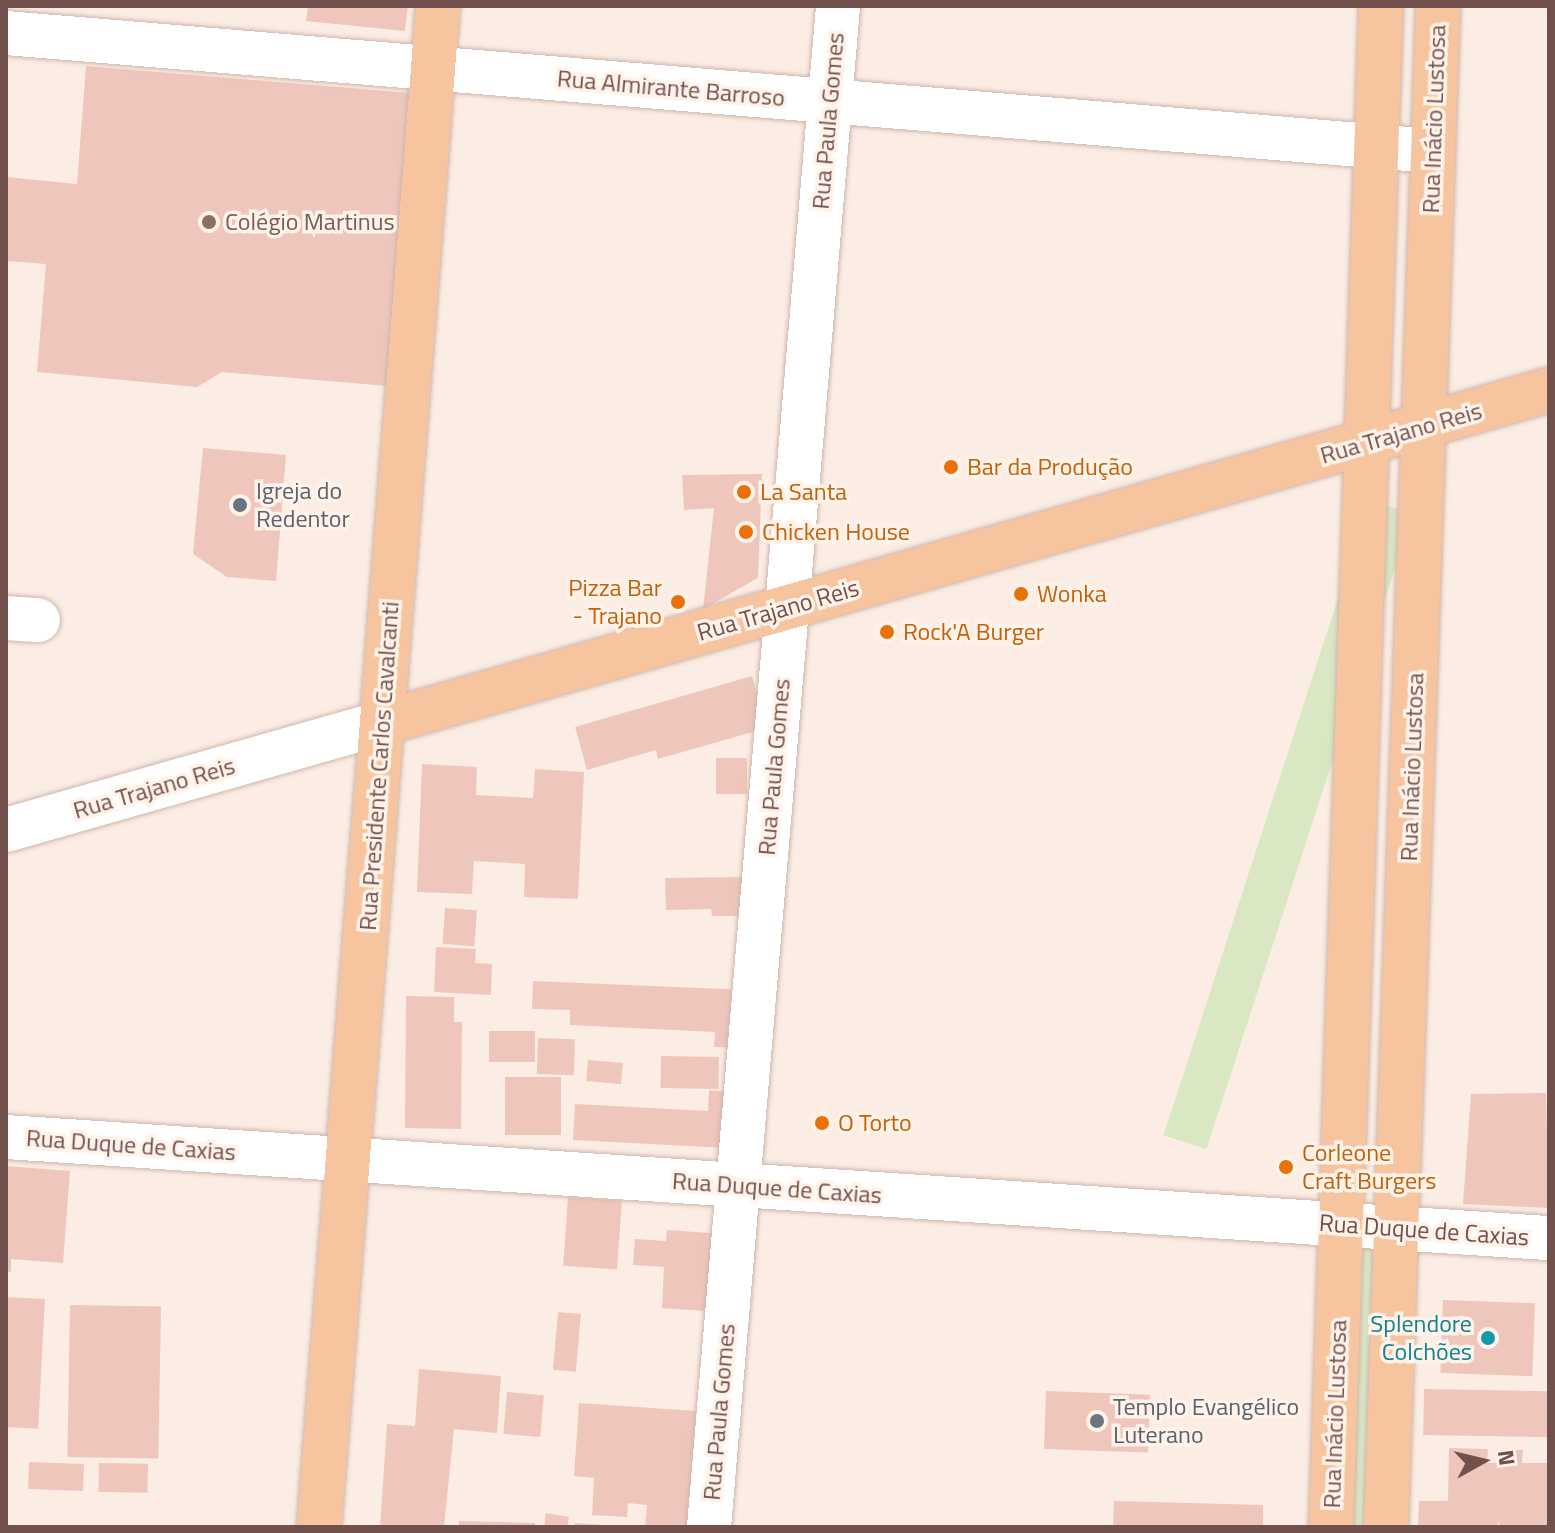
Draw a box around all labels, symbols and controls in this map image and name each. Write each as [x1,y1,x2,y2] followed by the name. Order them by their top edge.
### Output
[1416,24,1452,214] street label: Rua Inácio Lustosa
[806,31,850,211] street label: Rua Paula Gomes
[556,64,786,112] street label: Rua Almirante Barroso
[225,208,395,236] place label: Colégio Martinus
[200,213,218,231] marker: Colégio Martinus
[1317,396,1485,470] street label: Rua Trajano Reis
[967,453,1133,481] place label: Bar da Produção
[942,458,960,476] marker: Bar da Produção
[256,477,350,533] place label: Igreja do Redentor
[760,478,847,506] place label: La Santa
[735,483,753,501] marker: La Santa
[231,496,249,514] marker: Igreja do Redentor
[762,518,910,546] place label: Chicken House
[737,523,755,541] marker: Chicken House
[694,573,862,647] street label: Rua Trajano Reis
[568,574,662,630] place label: Pizza Bar - Trajano
[1037,580,1107,608] place label: Wonka
[1012,585,1030,603] marker: Wonka
[669,593,687,611] marker: Pizza Bar - Trajano
[353,600,405,932] street label: Rua Presidente Carlos Cavalcanti
[903,618,1044,646] place label: Rock'A Burger
[878,623,896,641] marker: Rock'A Burger
[1394,672,1430,862] street label: Rua Inácio Lustosa
[752,677,796,857] street label: Rua Paula Gomes
[70,751,238,825] street label: Rua Trajano Reis
[838,1109,912,1137] place label: O Torto
[813,1114,831,1132] marker: O Torto
[25,1123,237,1167] street label: Rua Duque de Caxias
[1302,1139,1437,1195] place label: Corleone Craft Burgers
[1277,1158,1295,1176] marker: Corleone Craft Burgers
[671,1166,883,1210] street label: Rua Duque de Caxias
[1318,1208,1530,1252] street label: Rua Duque de Caxias
[1370,1310,1472,1366] place label: Splendore Colchões
[1317,1319,1353,1509] street label: Rua Inácio Lustosa
[697,1322,741,1502] street label: Rua Paula Gomes
[1479,1329,1497,1347] marker: Splendore Colchões
[1113,1393,1299,1449] place label: Templo Evangélico Luterano
[1088,1412,1106,1430] marker: Templo Evangélico Luterano
[1443,1421,1523,1501] north arrow
[1489,1448,1525,1468] text: N

